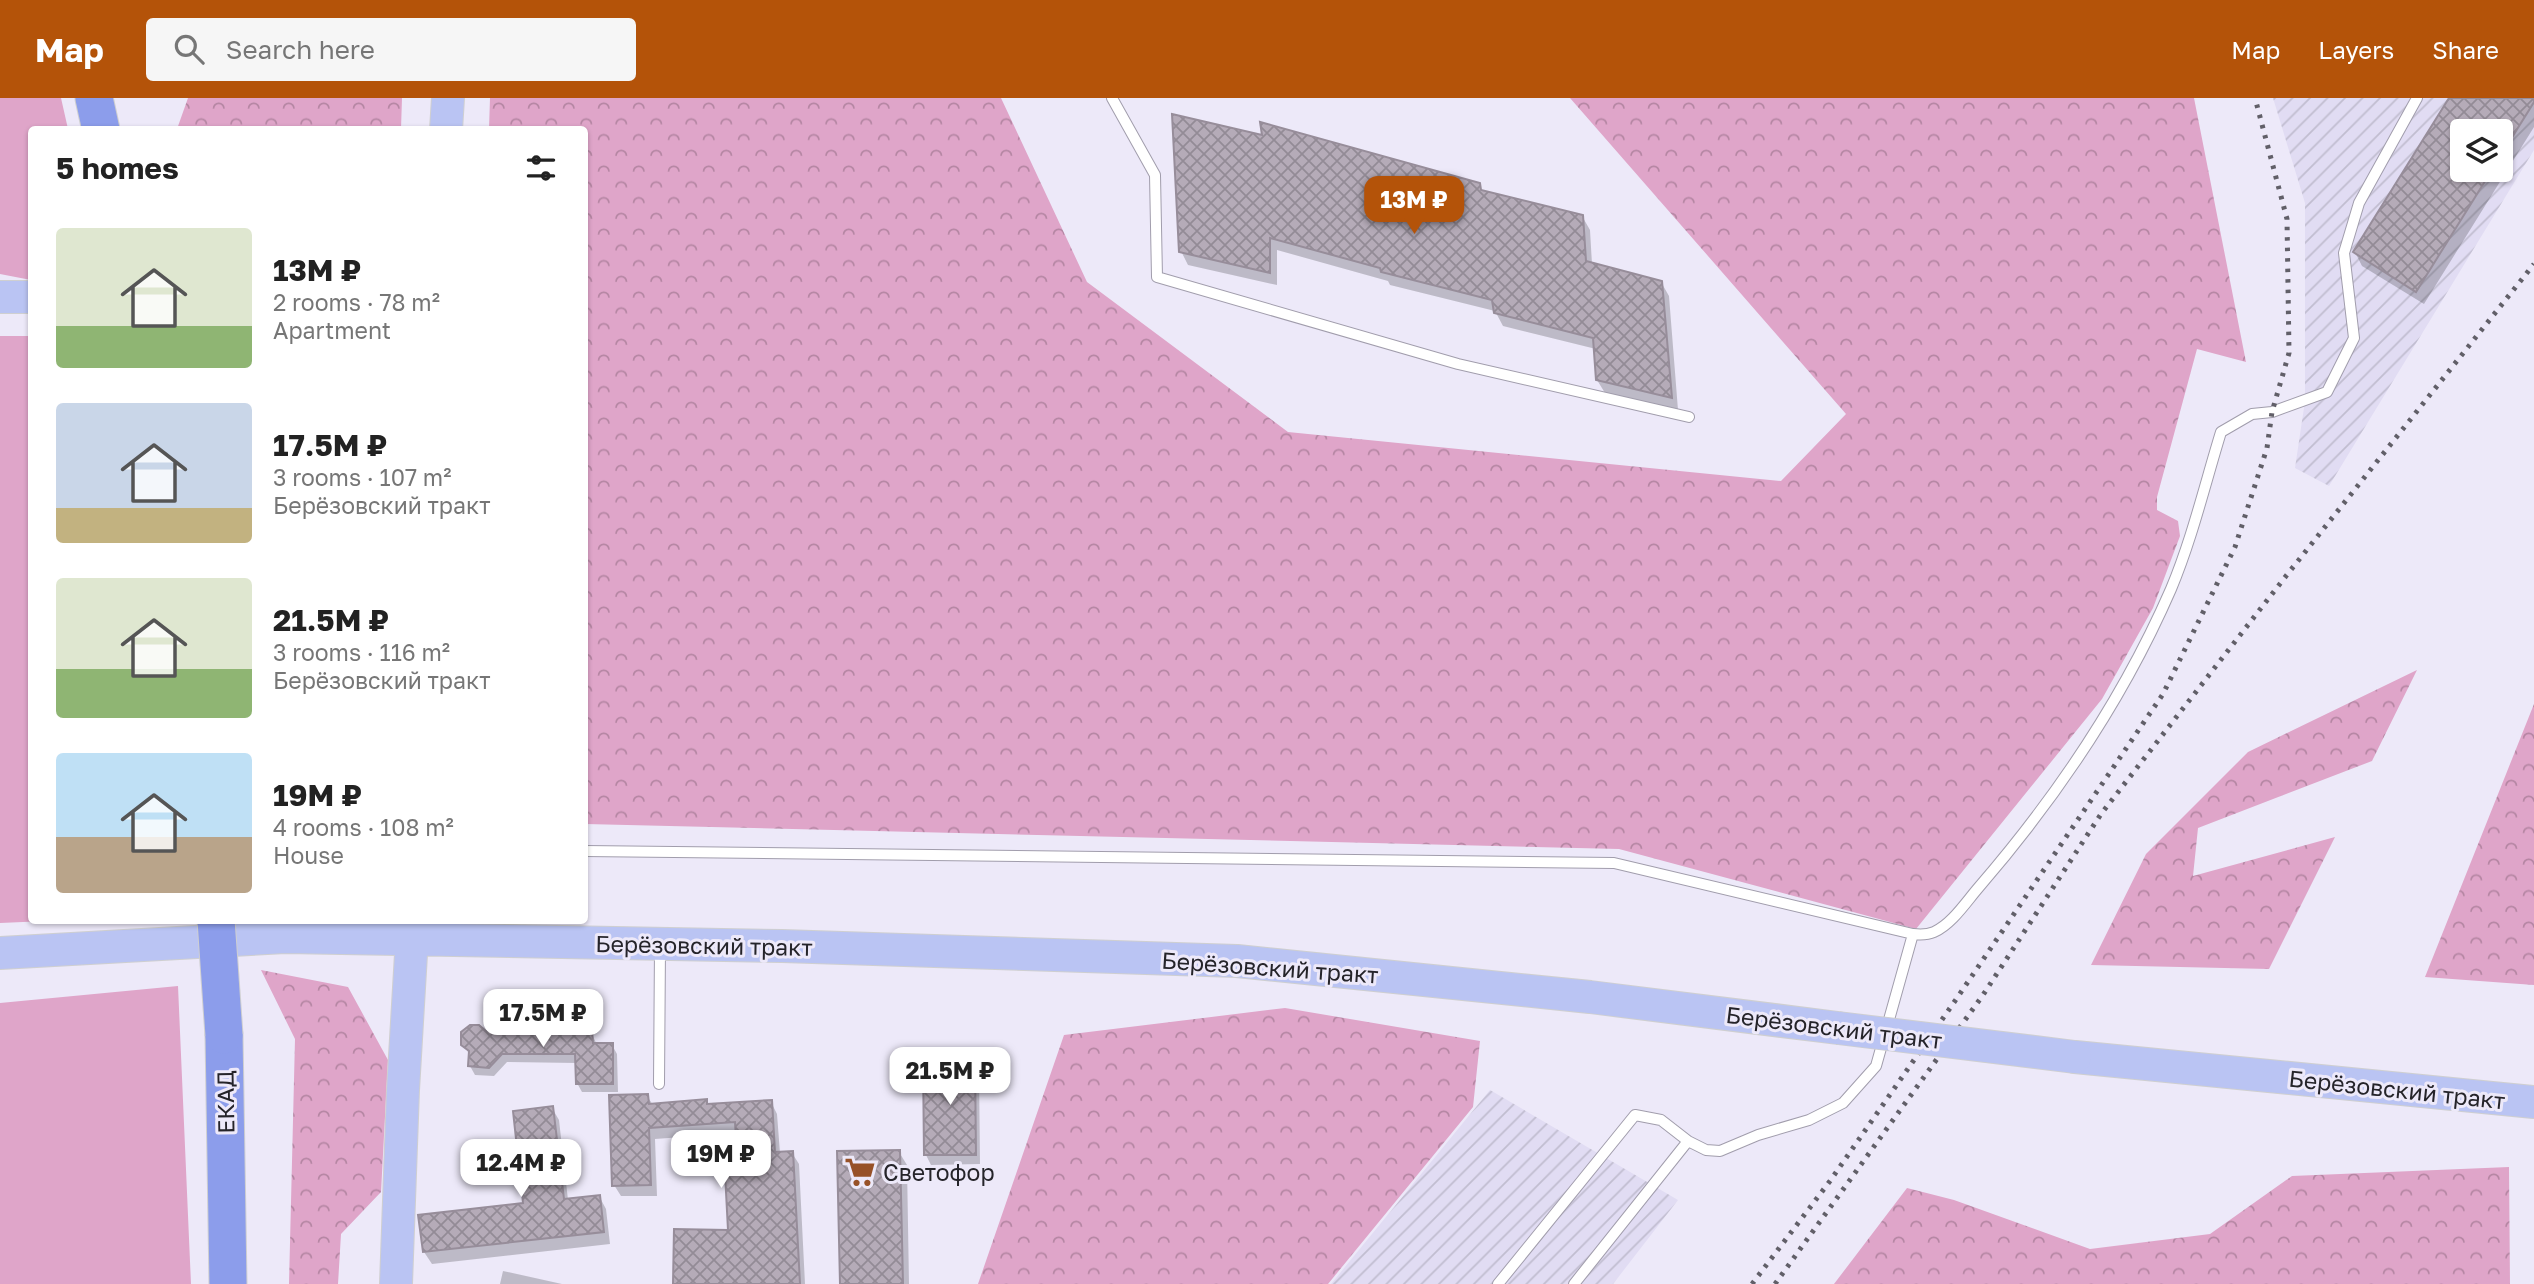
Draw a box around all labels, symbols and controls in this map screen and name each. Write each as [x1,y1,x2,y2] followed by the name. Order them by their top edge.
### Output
[146,18,636,81] search box
[35,30,104,69] text: Map
[170,30,208,68] icon: search
[226,34,375,65] text: Search here
[2231,35,2280,64] text: Map
[2318,35,2394,64] text: Layers
[2432,35,2499,64] text: Share
[2450,119,2513,182] map controls
[2450,119,2513,182] button: layers
[522,149,560,187] icon: filters
[56,150,179,186] text: 5 homes
[1365,176,1463,236] pin: 13M ₽
[1380,185,1448,213] text: 13M ₽
[273,252,361,288] text: 13M ₽
[112,256,196,340] icon: home
[273,288,440,316] text: 2 rooms · 78 m²
[273,316,391,344] text: Apartment
[273,427,387,463] text: 17.5M ₽
[112,431,196,515] icon: home
[273,463,451,491] text: 3 rooms · 107 m²
[273,491,490,519] text: Берёзовский тракт
[273,602,389,638] text: 21.5M ₽
[112,606,196,690] icon: home
[273,638,450,666] text: 3 rooms · 116 m²
[273,666,490,694] text: Берёзовский тракт
[273,777,362,813] text: 19M ₽
[112,781,196,865] icon: home
[273,813,454,841] text: 4 rooms · 108 m²
[273,841,344,869] text: House
[595,929,813,961] street label: Берёзовский тракт
[1161,945,1379,989] street label: Берёзовский тракт
[478,990,608,1049] pin: 17.5M ₽
[499,998,587,1026] text: 17.5M ₽
[1724,1000,1944,1054] street label: Берёзовский тракт
[885,1048,1015,1107] pin: 21.5M ₽
[905,1056,995,1084] text: 21.5M ₽
[2287,1064,2507,1114] street label: Берёзовский тракт
[210,1070,240,1134] street label: ЕКАД
[672,1130,770,1190] pin: 19M ₽
[687,1139,755,1167] text: 19M ₽
[456,1140,586,1199] pin: 12.4M ₽
[476,1148,566,1176] text: 12.4M ₽
[843,1155,877,1189] supermarket icon: Светофор
[883,1158,995,1186] place label: Светофор

